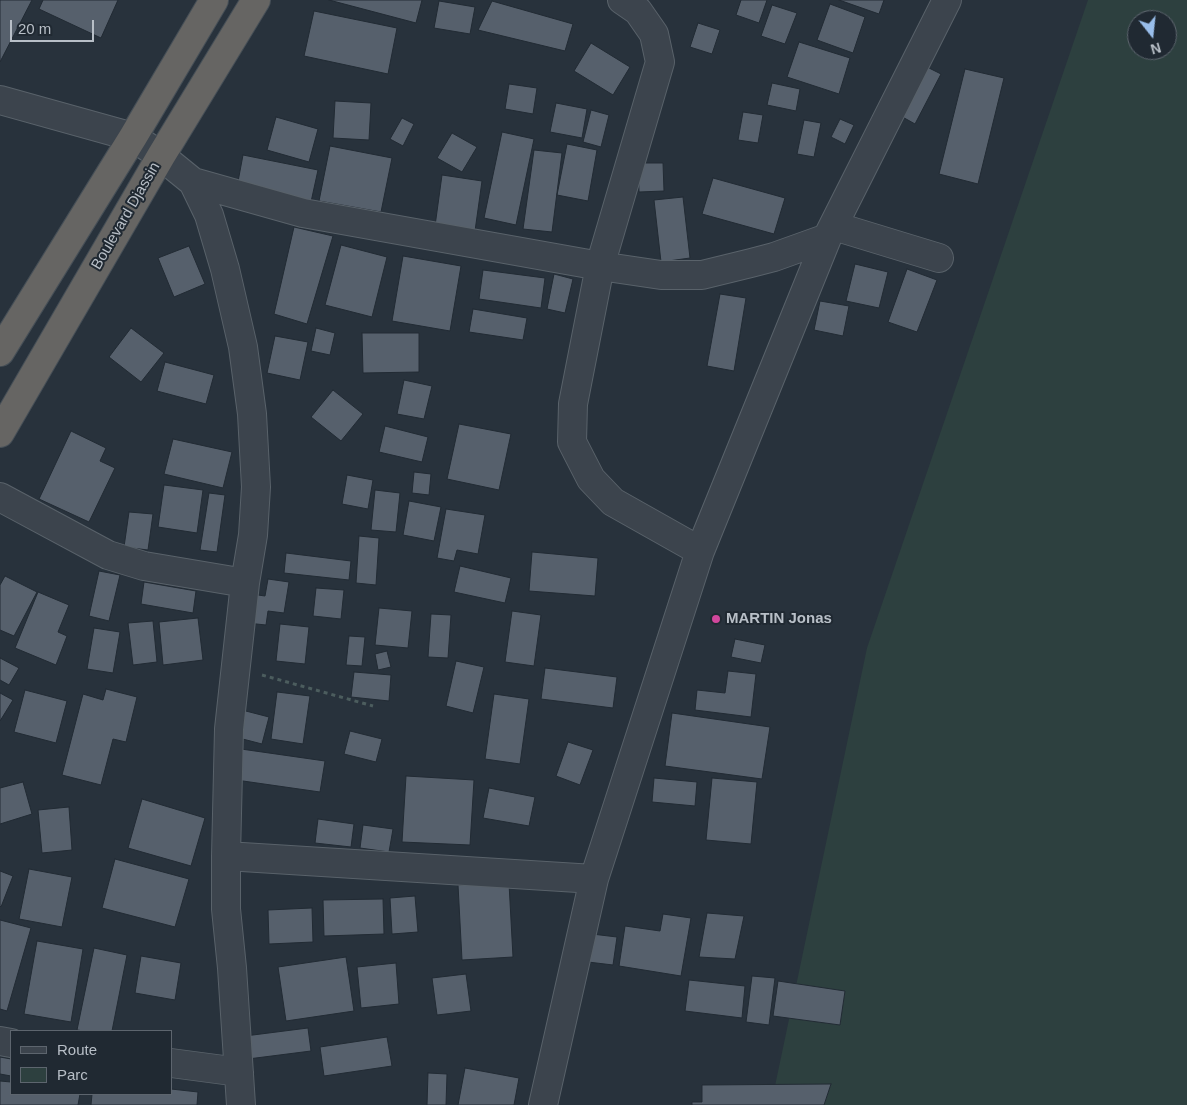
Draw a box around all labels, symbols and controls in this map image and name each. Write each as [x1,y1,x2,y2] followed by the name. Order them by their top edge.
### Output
[12,10,96,42] scale bar
[1127,10,1177,60] north arrow
[18,20,51,37] text: 20 m
[1149,39,1163,58] text: N
[88,159,164,273] street label: Boulevard Djassin
[726,610,832,628] place label: MARTIN Jonas
[710,613,722,625] marker: MARTIN Jonas
[10,1030,172,1095] legend
[57,1041,97,1058] text: Route
[57,1066,88,1083] text: Parc

